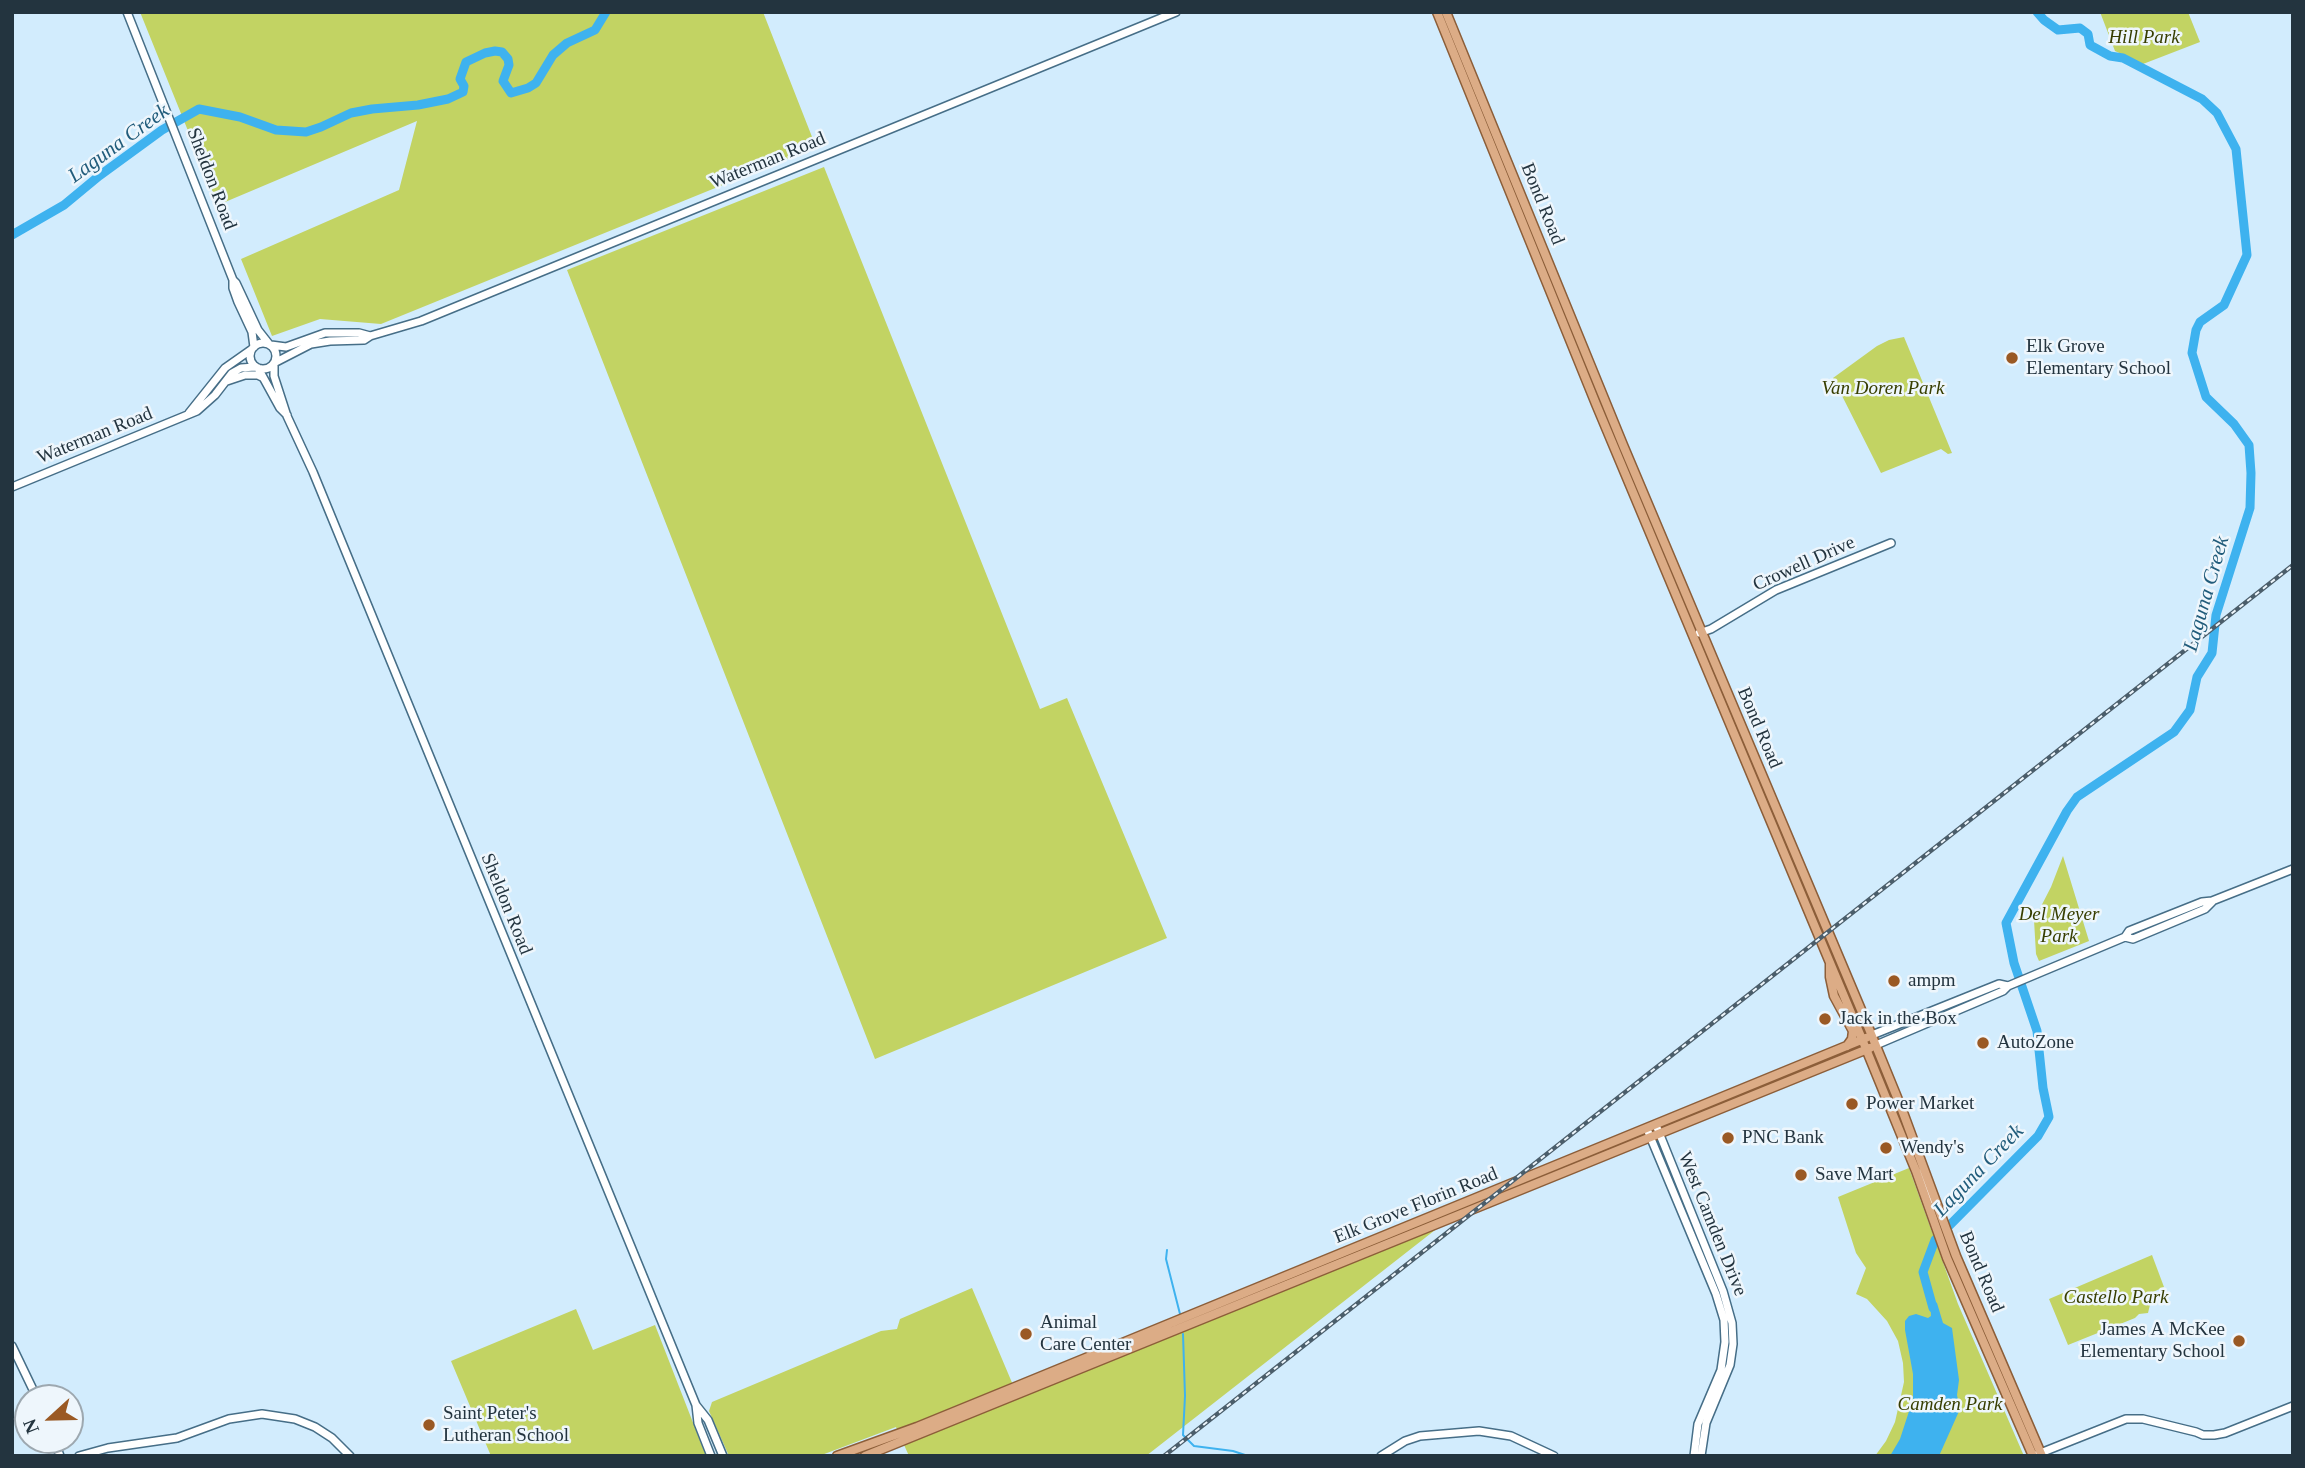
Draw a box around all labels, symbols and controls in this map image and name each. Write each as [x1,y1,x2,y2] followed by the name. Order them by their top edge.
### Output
[2108,27,2180,49] park label: Hill Park
[64,99,174,189] water label: Laguna Creek
[181,125,241,233] street label: Sheldon Road
[707,127,829,195] street label: Waterman Road
[1515,160,1569,248] street label: Bond Road
[2026,336,2171,380] place label: Elk Grove Elementary School
[2004,350,2020,366] marker: Elk Grove Elementary School
[1822,378,1944,400] park label: Van Doren Park
[34,402,156,470] street label: Waterman Road
[1749,531,1859,597] street label: Crowell Drive
[2179,533,2235,655] water label: Laguna Creek
[1732,684,1786,772] street label: Bond Road
[475,850,537,958] street label: Sheldon Road
[2019,904,2099,948] park label: Del Meyer Park
[1908,970,1955,992] place label: ampm
[1886,973,1902,989] marker: ampm
[1839,1008,1957,1030] place label: Jack in the Box
[1817,1011,1833,1027] marker: Jack in the Box
[1997,1032,2074,1054] place label: AutoZone
[1975,1035,1991,1051] marker: AutoZone
[1866,1093,1974,1115] place label: Power Market
[1844,1096,1860,1112] marker: Power Market
[1929,1120,2029,1222] water label: Laguna Creek
[1742,1127,1824,1149] place label: PNC Bank
[1720,1130,1736,1146] marker: PNC Bank
[1900,1137,1964,1159] place label: Wendy's
[1878,1140,1894,1156] marker: Wendy's
[1673,1149,1751,1299] street label: West Camden Drive
[1331,1163,1501,1249] street label: Elk Grove Florin Road
[1815,1164,1894,1186] place label: Save Mart
[1793,1167,1809,1183] marker: Save Mart
[1954,1228,2008,1316] street label: Bond Road
[2063,1287,2169,1309] park label: Castello Park
[1040,1312,1131,1356] place label: Animal Care Center
[2080,1319,2225,1363] place label: James A McKee Elementary School
[1018,1326,1034,1342] marker: Animal Care Center
[2231,1333,2247,1349] marker: James A McKee Elementary School
[14,1384,84,1454] north arrow
[1897,1394,2003,1416] park label: Camden Park
[443,1403,569,1447] place label: Saint Peter's Lutheran School
[19,1416,43,1437] text: N
[421,1417,437,1433] marker: Saint Peter's Lutheran School

